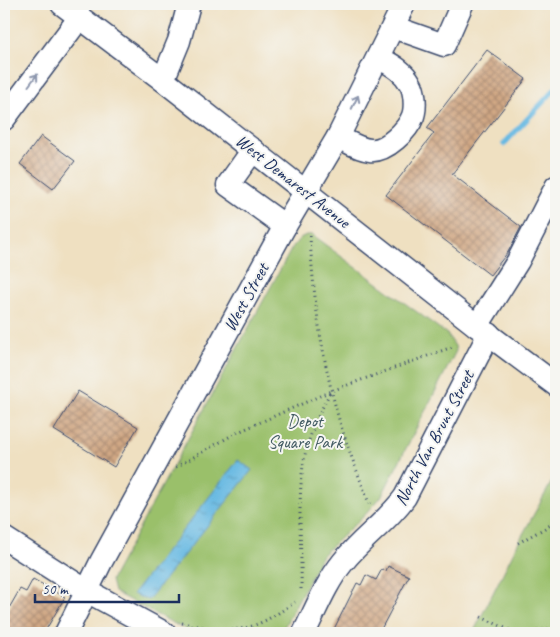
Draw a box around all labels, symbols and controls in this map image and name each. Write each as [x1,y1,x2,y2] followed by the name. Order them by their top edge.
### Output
[28,73,38,87] one-way arrow
[351,95,360,110] one-way arrow
[231,129,356,233] street label: West Demarest Avenue
[218,257,275,335] street label: West Street
[389,365,480,509] street label: North Van Brunt Street
[268,410,343,453] park label: Depot Square Park
[35,572,179,604] scale bar
[42,580,69,599] text: 50 m

